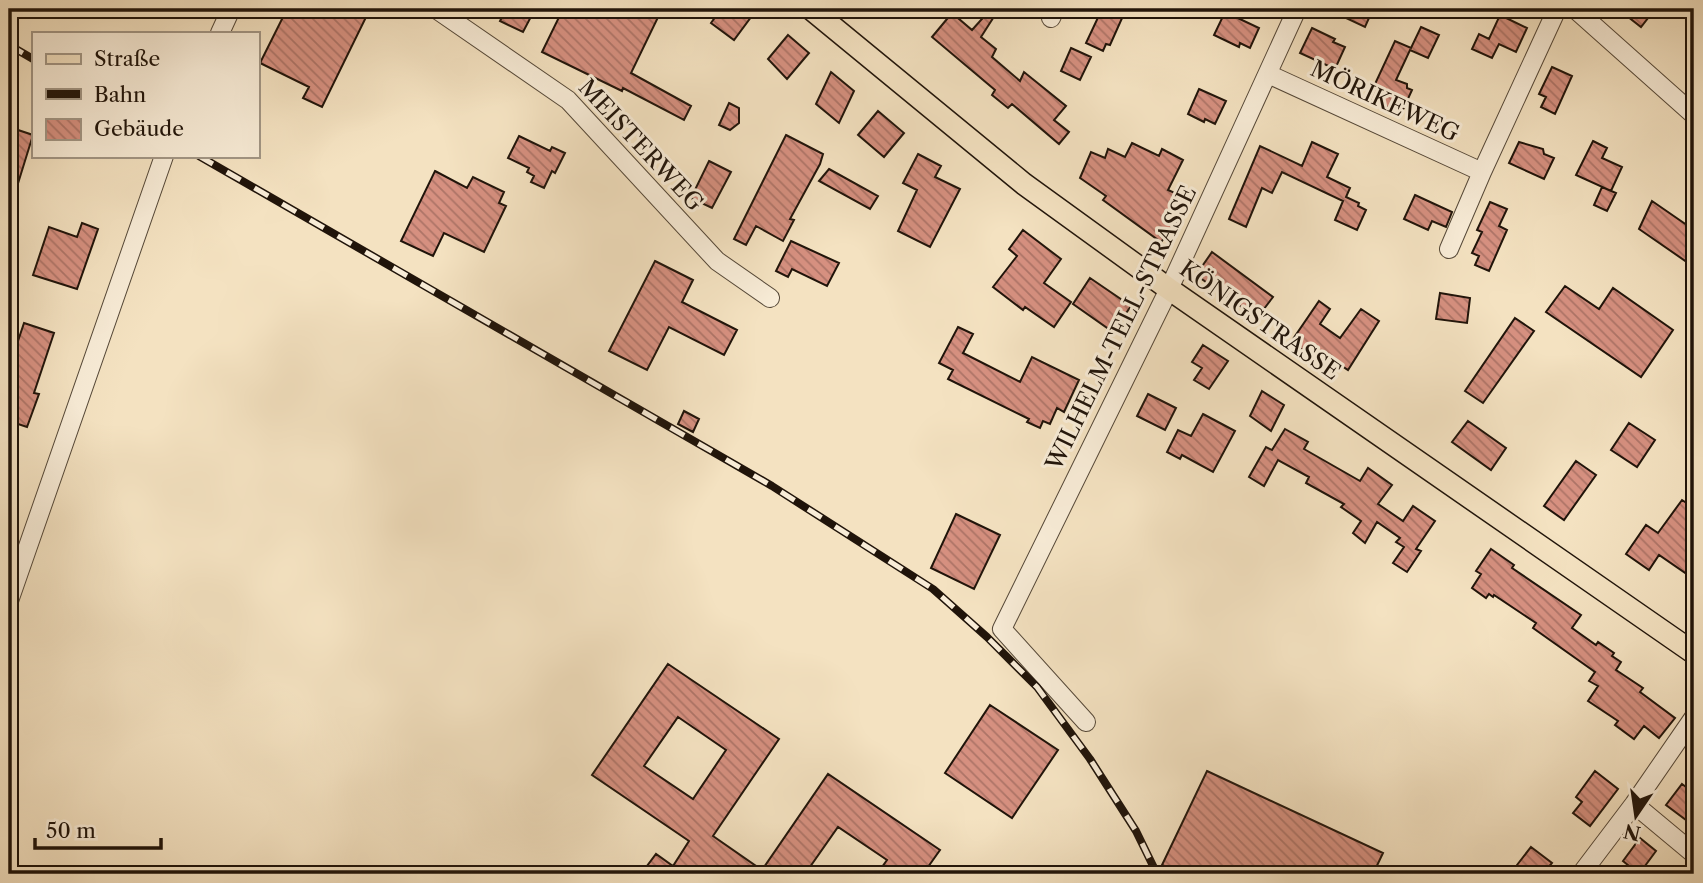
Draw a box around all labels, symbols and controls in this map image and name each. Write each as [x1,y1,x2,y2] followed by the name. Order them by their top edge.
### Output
[32,32,259,158] legend
[94,46,160,71] text: Straße
[1306,54,1464,148] street label: MÖRIKEWEG
[573,73,709,217] street label: MEISTERWEG
[94,82,146,107] text: Bahn
[94,116,184,141] text: Gebäude
[1039,181,1202,476] street label: WILHELM-TELL-STRASSE
[1174,254,1346,386] street label: KÖNIGSTRASSE
[1602,782,1672,852] north arrow
[35,806,161,850] scale bar
[46,818,96,843] text: 50 m
[1622,819,1643,845] text: N

